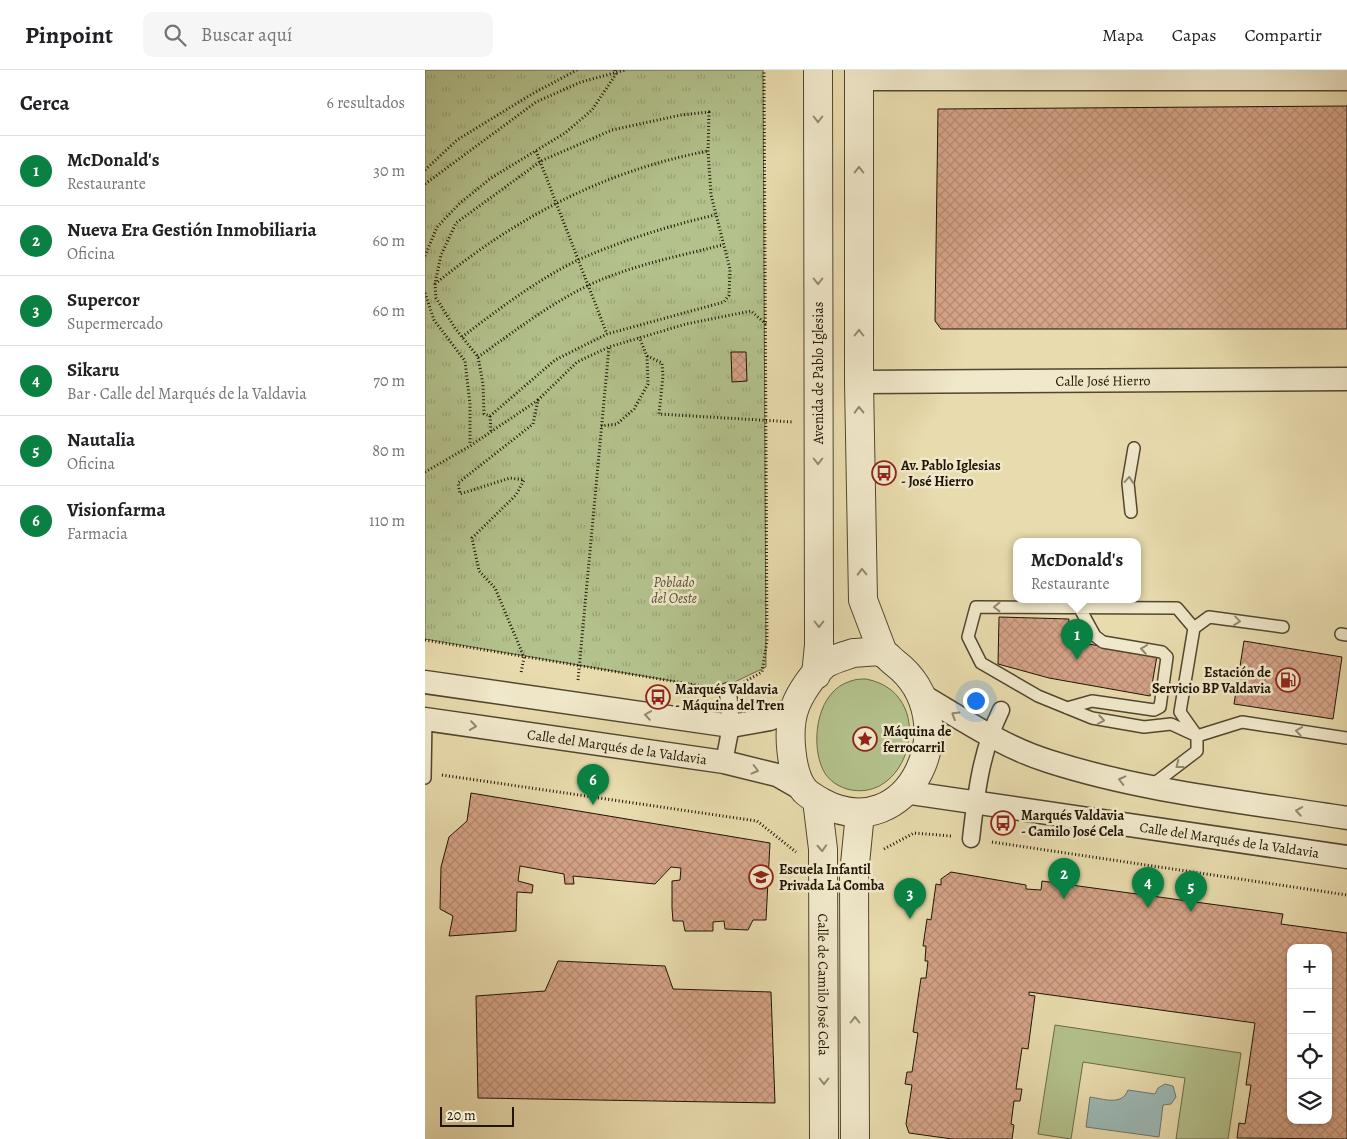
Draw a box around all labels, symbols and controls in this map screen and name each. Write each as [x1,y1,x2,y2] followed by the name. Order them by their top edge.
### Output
[143,12,493,57] search box
[25,19,113,51] text: Pinpoint
[161,21,189,49] icon: search
[201,22,292,48] text: Buscar aquí
[1102,23,1144,47] text: Mapa
[1172,23,1216,47] text: Capas
[1244,23,1322,47] text: Compartir
[20,89,70,117] text: Cerca
[327,92,405,114] text: 6 resultados
[813,115,823,123] one-way arrow
[67,147,159,173] text: McDonald's
[33,160,39,182] text: 1
[373,160,405,182] text: 30 m
[854,166,864,174] one-way arrow
[67,173,146,195] text: Restaurante
[67,217,317,243] text: Nueva Era Gestión Inmobiliaria
[32,230,40,252] text: 2
[373,230,405,252] text: 60 m
[67,243,115,265] text: Oficina
[813,278,823,285] one-way arrow
[67,287,140,313] text: Supercor
[33,300,39,322] text: 3
[373,300,405,322] text: 60 m
[809,302,828,445] street label: Avenida de Pablo Iglesias
[67,313,163,335] text: Supermercado
[854,329,864,336] one-way arrow
[67,357,120,383] text: Sikaru
[32,370,40,392] text: 4
[373,370,405,392] text: 70 m
[1055,371,1151,390] street label: Calle José Hierro
[67,383,307,405] text: Bar · Calle del Marqués de la Valdavia
[854,406,864,414] one-way arrow
[67,427,135,453] text: Nautalia
[33,440,39,462] text: 5
[372,440,405,462] text: 80 m
[67,453,115,475] text: Oficina
[900,456,1001,491] place label: Av. Pablo Iglesias - José Hierro
[813,458,823,465] one-way arrow
[871,460,897,486] bus stop icon: Av. Pablo Iglesias - José Hierro
[1124,475,1135,483] one-way arrow
[67,497,166,523] text: Visionfarma
[32,510,40,532] text: 6
[369,510,405,532] text: 110 m
[67,523,128,545] text: Farmacia
[1013,538,1141,603] popup
[1031,547,1123,573] text: McDonald's
[857,568,868,576] one-way arrow
[651,573,697,608] park label: Poblado del Oeste
[1031,573,1110,595] text: Restaurante
[993,602,1000,612] one-way arrow
[1233,615,1241,626] one-way arrow
[1061,619,1093,660] pin: 1
[814,620,824,628] one-way arrow
[1139,644,1147,655] one-way arrow
[1152,663,1272,698] place label: Estación de Servicio BP Valdavia
[1275,667,1301,693] fuel station icon: Estación de Servicio BP Valdavia
[675,680,784,715] place label: Marqués Valdavia - Máquina del Tren
[645,684,671,710] bus stop icon: Marqués Valdavia - Máquina del Tren
[963,688,989,714] your location
[644,710,652,720] one-way arrow
[952,712,961,721] one-way arrow
[1097,714,1106,724] one-way arrow
[470,720,478,731] one-way arrow
[883,722,952,757] place label: Máquina de ferrocarril
[526,724,709,769] street label: Calle del Marqués de la Valdavia
[852,726,878,752] place icon: Máquina de ferrocarril
[1294,726,1303,736] one-way arrow
[1176,759,1185,768] one-way arrow
[577,764,609,805] pin: 6
[750,764,758,774] one-way arrow
[1117,775,1126,786] one-way arrow
[1021,806,1124,841] place label: Marqués Valdavia - Camilo José Cela
[1294,806,1303,816] one-way arrow
[990,810,1016,836] bus stop icon: Marqués Valdavia - Camilo José Cela
[1138,817,1321,862] street label: Calle del Marqués de la Valdavia
[817,844,828,852] one-way arrow
[1048,858,1080,899] pin: 2
[779,860,885,895] place label: Escuela Infantil Privada La Comba
[748,864,774,890] school or university icon: Escuela Infantil Privada La Comba
[1132,867,1164,908] pin: 4
[1175,871,1207,912] pin: 5
[894,878,926,919] pin: 3
[814,913,833,1056] street label: Calle de Camilo José Cela
[1287,944,1332,1124] map controls
[1287,944,1332,989] button: +
[1287,989,1332,1034] button: −
[850,1016,860,1024] one-way arrow
[1287,1034,1332,1079] button: locate
[819,1077,829,1085] one-way arrow
[1287,1079,1332,1124] button: layers
[440,1104,514,1127] scale bar
[447,1106,476,1125] text: 20 m

